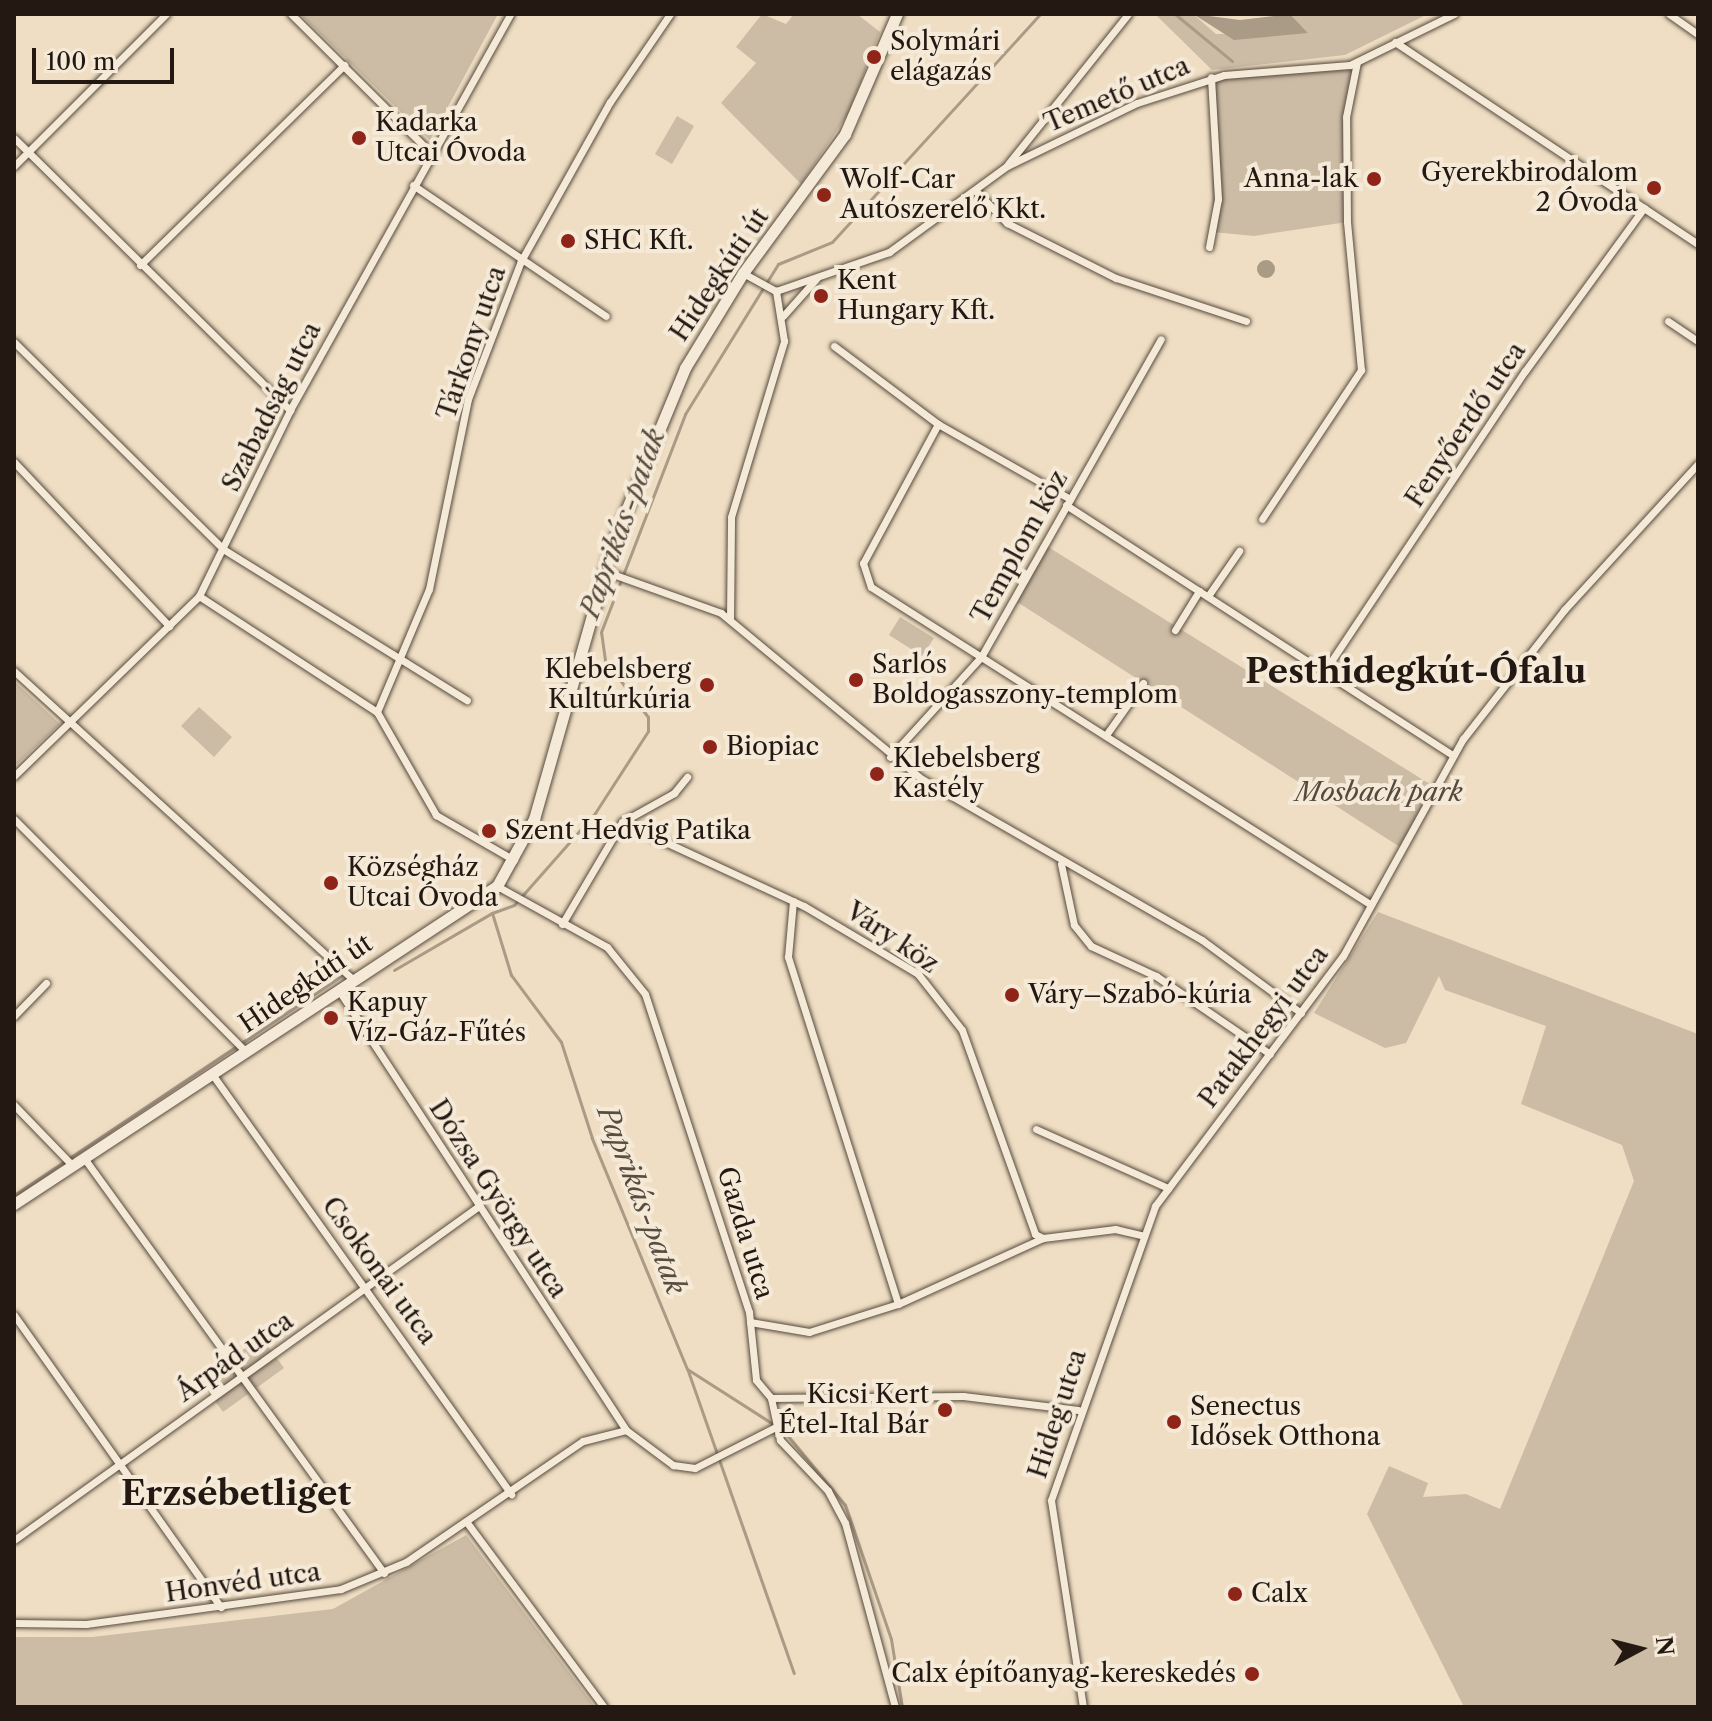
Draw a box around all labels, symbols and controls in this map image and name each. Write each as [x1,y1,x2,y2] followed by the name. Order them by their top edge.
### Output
[890,26,1000,88] place label: Solymári elágazás
[36,32,178,82] scale bar
[46,47,115,76] text: 100 m
[865,48,883,66] marker: Solymári elágazás
[1040,50,1194,140] street label: Temető utca
[375,107,526,168] place label: Kadarka Utcai Óvoda
[350,129,368,147] marker: Kadarka Utcai Óvoda
[1421,157,1638,218] place label: Gyerekbirodalom 2 Óvoda
[1244,163,1358,195] place label: Anna-lak
[840,164,1046,226] place label: Wolf-Car Autószerelő Kkt.
[1365,170,1383,188] marker: Anna-lak
[1645,179,1663,197] marker: Gyerekbirodalom 2 Óvoda
[815,186,833,204] marker: Wolf-Car Autószerelő Kkt.
[664,203,776,347] street label: Hidegkúti út
[584,225,694,257] place label: SHC Kft.
[559,232,577,250] marker: SHC Kft.
[431,262,513,424] street label: Tárkony utca
[837,265,996,326] place label: Kent Hungary Kft.
[812,287,830,305] marker: Kent Hungary Kft.
[216,317,328,497] street label: Szabadság utca
[1399,337,1533,513] street label: Fenyőerdő utca
[572,424,672,622] water label: Paprikás-patak
[965,465,1075,629] street label: Templom köz
[872,649,1178,710] place label: Sarlós Boldogasszony-templom
[1245,652,1587,692] district label: Pesthidegkút-Ófalu
[544,654,691,716] place label: Klebelsberg Kultúrkúria
[847,671,865,689] marker: Sarlós Boldogasszony-templom
[698,676,716,694] marker: Klebelsberg Kultúrkúria
[726,731,819,763] place label: Biopiac
[701,738,719,756] marker: Biopiac
[893,743,1040,804] place label: Klebelsberg Kastély
[868,765,886,783] marker: Klebelsberg Kastély
[1295,777,1463,809] park label: Mosbach park
[505,815,751,847] place label: Szent Hedvig Patika
[480,822,498,840] marker: Szent Hedvig Patika
[347,852,498,914] place label: Községház Utcai Óvoda
[322,874,340,892] marker: Községház Utcai Óvoda
[839,895,945,981] street label: Váry köz
[234,928,378,1040] street label: Hidegkúti út
[1193,940,1335,1114] street label: Patakhegyi utca
[1028,979,1251,1011] place label: Váry–Szabó-kúria
[1003,986,1021,1004] marker: Váry–Szabó-kúria
[347,987,526,1048] place label: Kapuy Víz-Gáz-Fűtés
[322,1009,340,1027] marker: Kapuy Víz-Gáz-Fűtés
[422,1093,574,1305] street label: Dózsa György utca
[591,1101,693,1299] water label: Paprikás-patak
[710,1163,780,1303] street label: Gazda utca
[315,1191,443,1351] street label: Csokonai utca
[171,1305,299,1409] street label: Árpád utca
[1022,1346,1094,1482] street label: Hideg utca
[778,1379,929,1440] place label: Kicsi Kert Étel-Ital Bár
[1190,1391,1381,1452] place label: Senectus Idősek Otthona
[936,1401,954,1419] marker: Kicsi Kert Étel-Ital Bár
[1165,1413,1183,1431] marker: Senectus Idősek Otthona
[121,1474,351,1514] district label: Erzsébetliget
[163,1557,323,1609] street label: Honvéd utca
[1251,1578,1308,1610] place label: Calx
[1226,1585,1244,1603] marker: Calx
[1600,1609,1680,1689] north arrow
[1650,1635,1679,1657] text: N
[891,1658,1236,1690] place label: Calx építőanyag-kereskedés
[1243,1665,1261,1683] marker: Calx építőanyag-kereskedés

